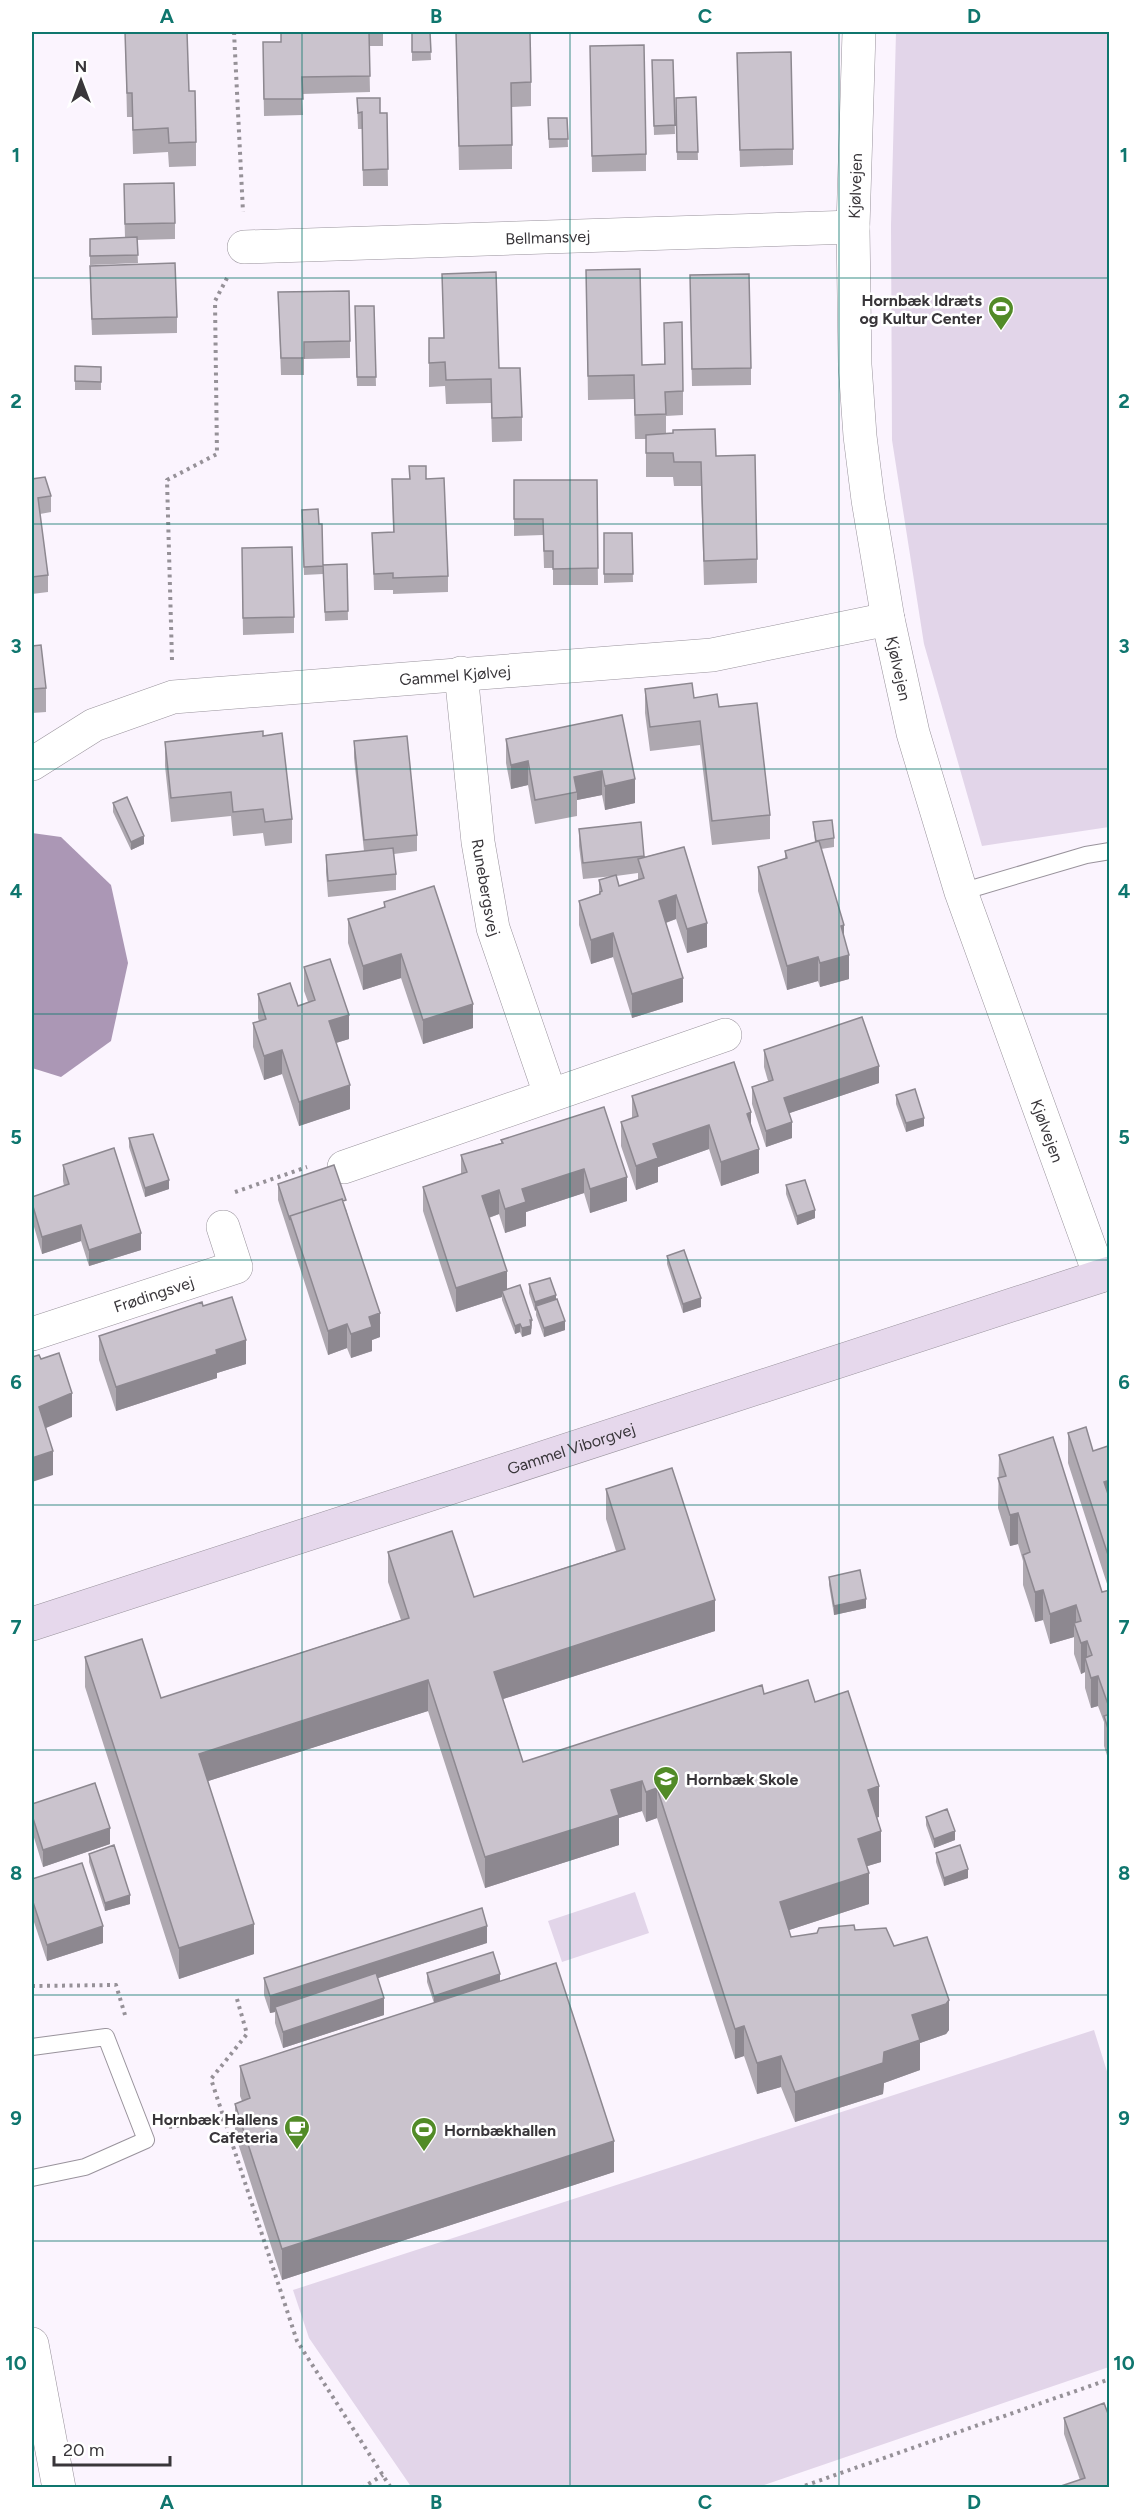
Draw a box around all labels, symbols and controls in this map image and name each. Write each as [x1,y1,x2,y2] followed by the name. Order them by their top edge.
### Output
[160,4,175,28] text: A
[430,4,442,28] text: B
[698,4,712,28] text: C
[967,4,981,28] text: D
[51,51,111,111] north arrow
[75,57,87,76] text: N
[12,143,20,167] text: 1
[1120,143,1128,167] text: 1
[845,153,866,219] street label: Kjølvejen
[505,227,591,248] street label: Bellmansvej
[860,291,983,328] place label: Hornbæk Idræts og Kultur Center
[986,294,1016,332] sports icon: Hornbæk Idræts og Kultur Center
[10,389,22,413] text: 2
[1118,389,1130,413] text: 2
[10,634,22,658] text: 3
[882,634,915,703] street label: Kjølvejen
[1118,634,1130,658] text: 3
[399,662,512,689] street label: Gammel Kjølvej
[468,837,504,939] street label: Runebergsvej
[10,879,23,903] text: 4
[1118,879,1131,903] text: 4
[1027,1097,1067,1165] street label: Kjølvejen
[10,1125,22,1149] text: 5
[1118,1125,1130,1149] text: 5
[111,1273,196,1317] street label: Frødingsvej
[10,1370,22,1394] text: 6
[1118,1370,1130,1394] text: 6
[505,1419,638,1479] street label: Gammel Viborgvej
[10,1615,22,1639] text: 7
[1118,1615,1130,1639] text: 7
[651,1764,681,1802] school or university icon: Hornbæk Skole
[686,1770,799,1789] place label: Hornbæk Skole
[10,1861,22,1885] text: 8
[1118,1861,1130,1885] text: 8
[10,2106,22,2130] text: 9
[1118,2106,1130,2130] text: 9
[152,2110,279,2147] place label: Hornbæk Hallens Cafeteria
[282,2113,312,2151] cafe icon: Hornbæk Hallens Cafeteria
[409,2115,439,2153] sports icon: Hornbækhallen
[444,2121,556,2140] place label: Hornbækhallen
[5,2351,27,2375] text: 10
[1113,2351,1135,2375] text: 10
[54,2429,170,2467] scale bar
[63,2439,104,2461] text: 20 m
[160,2490,175,2514] text: A
[430,2490,442,2514] text: B
[698,2490,712,2514] text: C
[967,2490,981,2514] text: D

